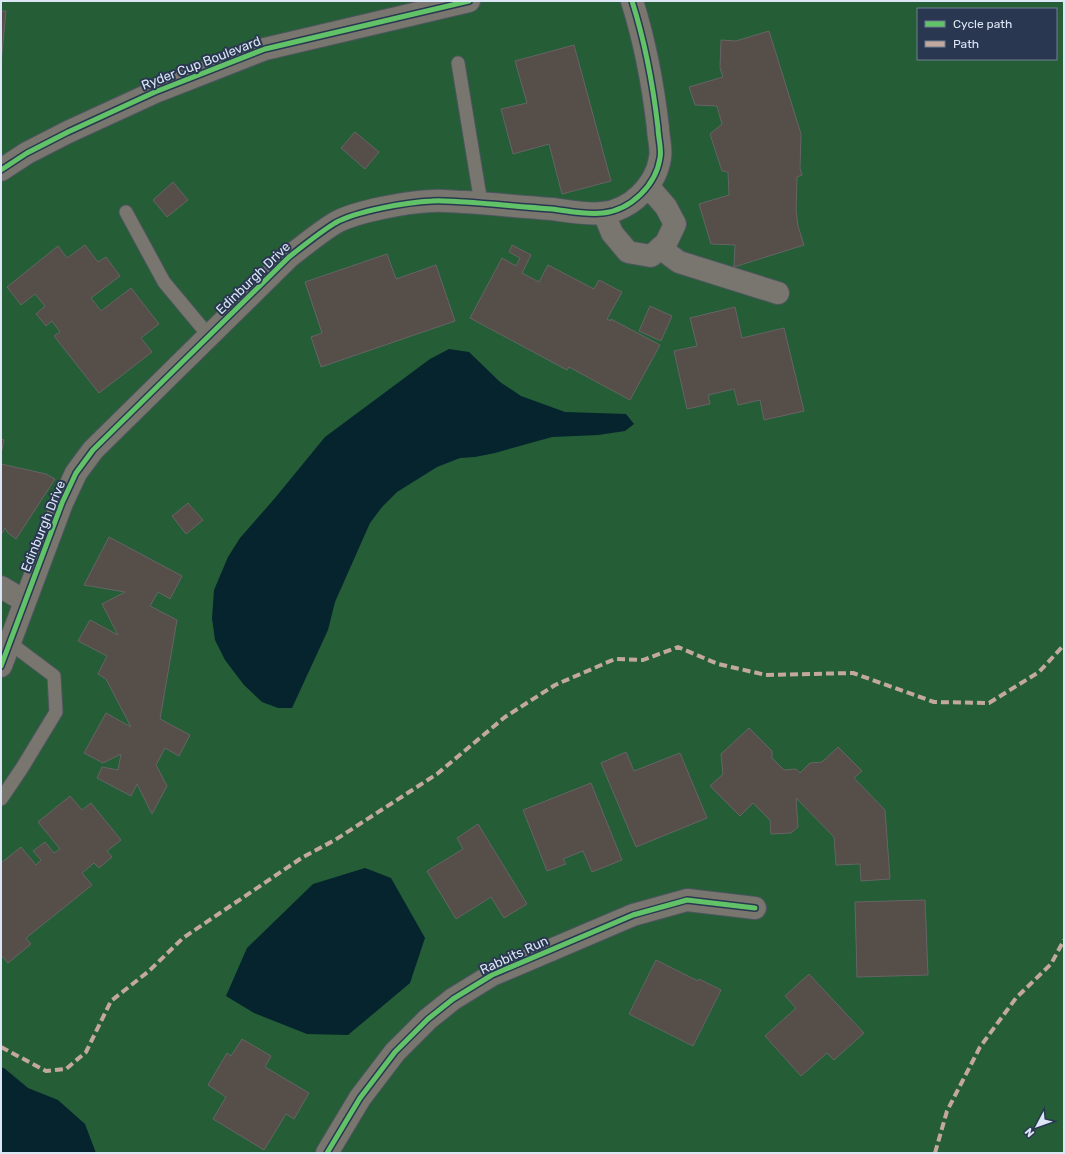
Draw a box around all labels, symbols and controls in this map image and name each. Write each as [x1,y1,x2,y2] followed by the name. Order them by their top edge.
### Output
[917,8,1057,60] legend
[953,17,1012,31] text: Cycle path
[139,33,263,93] street label: Ryder Cup Boulevard
[953,37,979,51] text: Path
[213,239,294,318] street label: Edinburgh Drive
[18,478,69,574] street label: Edinburgh Drive
[478,933,550,977] street label: Rabbits Run
[1017,1106,1057,1146] north arrow
[1022,1125,1037,1139] text: N

